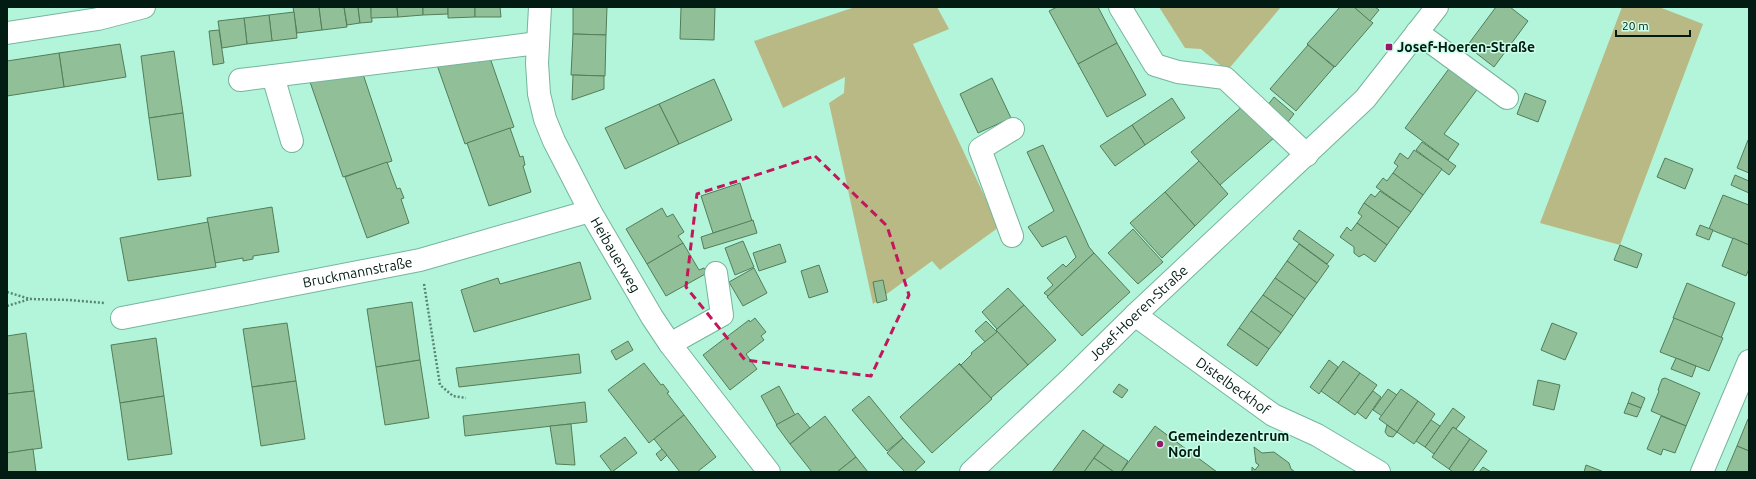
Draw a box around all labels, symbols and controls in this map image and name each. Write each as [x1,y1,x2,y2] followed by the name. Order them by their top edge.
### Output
[1616,12,1690,38] scale bar
[1622,19,1649,32] text: 20 m
[1397,39,1535,55] place label: Josef-Hoeren-Straße
[1384,42,1394,52] marker: Josef-Hoeren-Straße
[587,214,644,295] street label: Heibauerweg
[301,254,414,291] street label: Bruckmannstraße
[1086,262,1191,364] street label: Josef-Hoeren-Straße
[1193,354,1274,418] street label: Distelbeckhof
[1168,428,1289,460] place label: Gemeindezentrum Nord
[1155,439,1165,449] marker: Gemeindezentrum Nord

